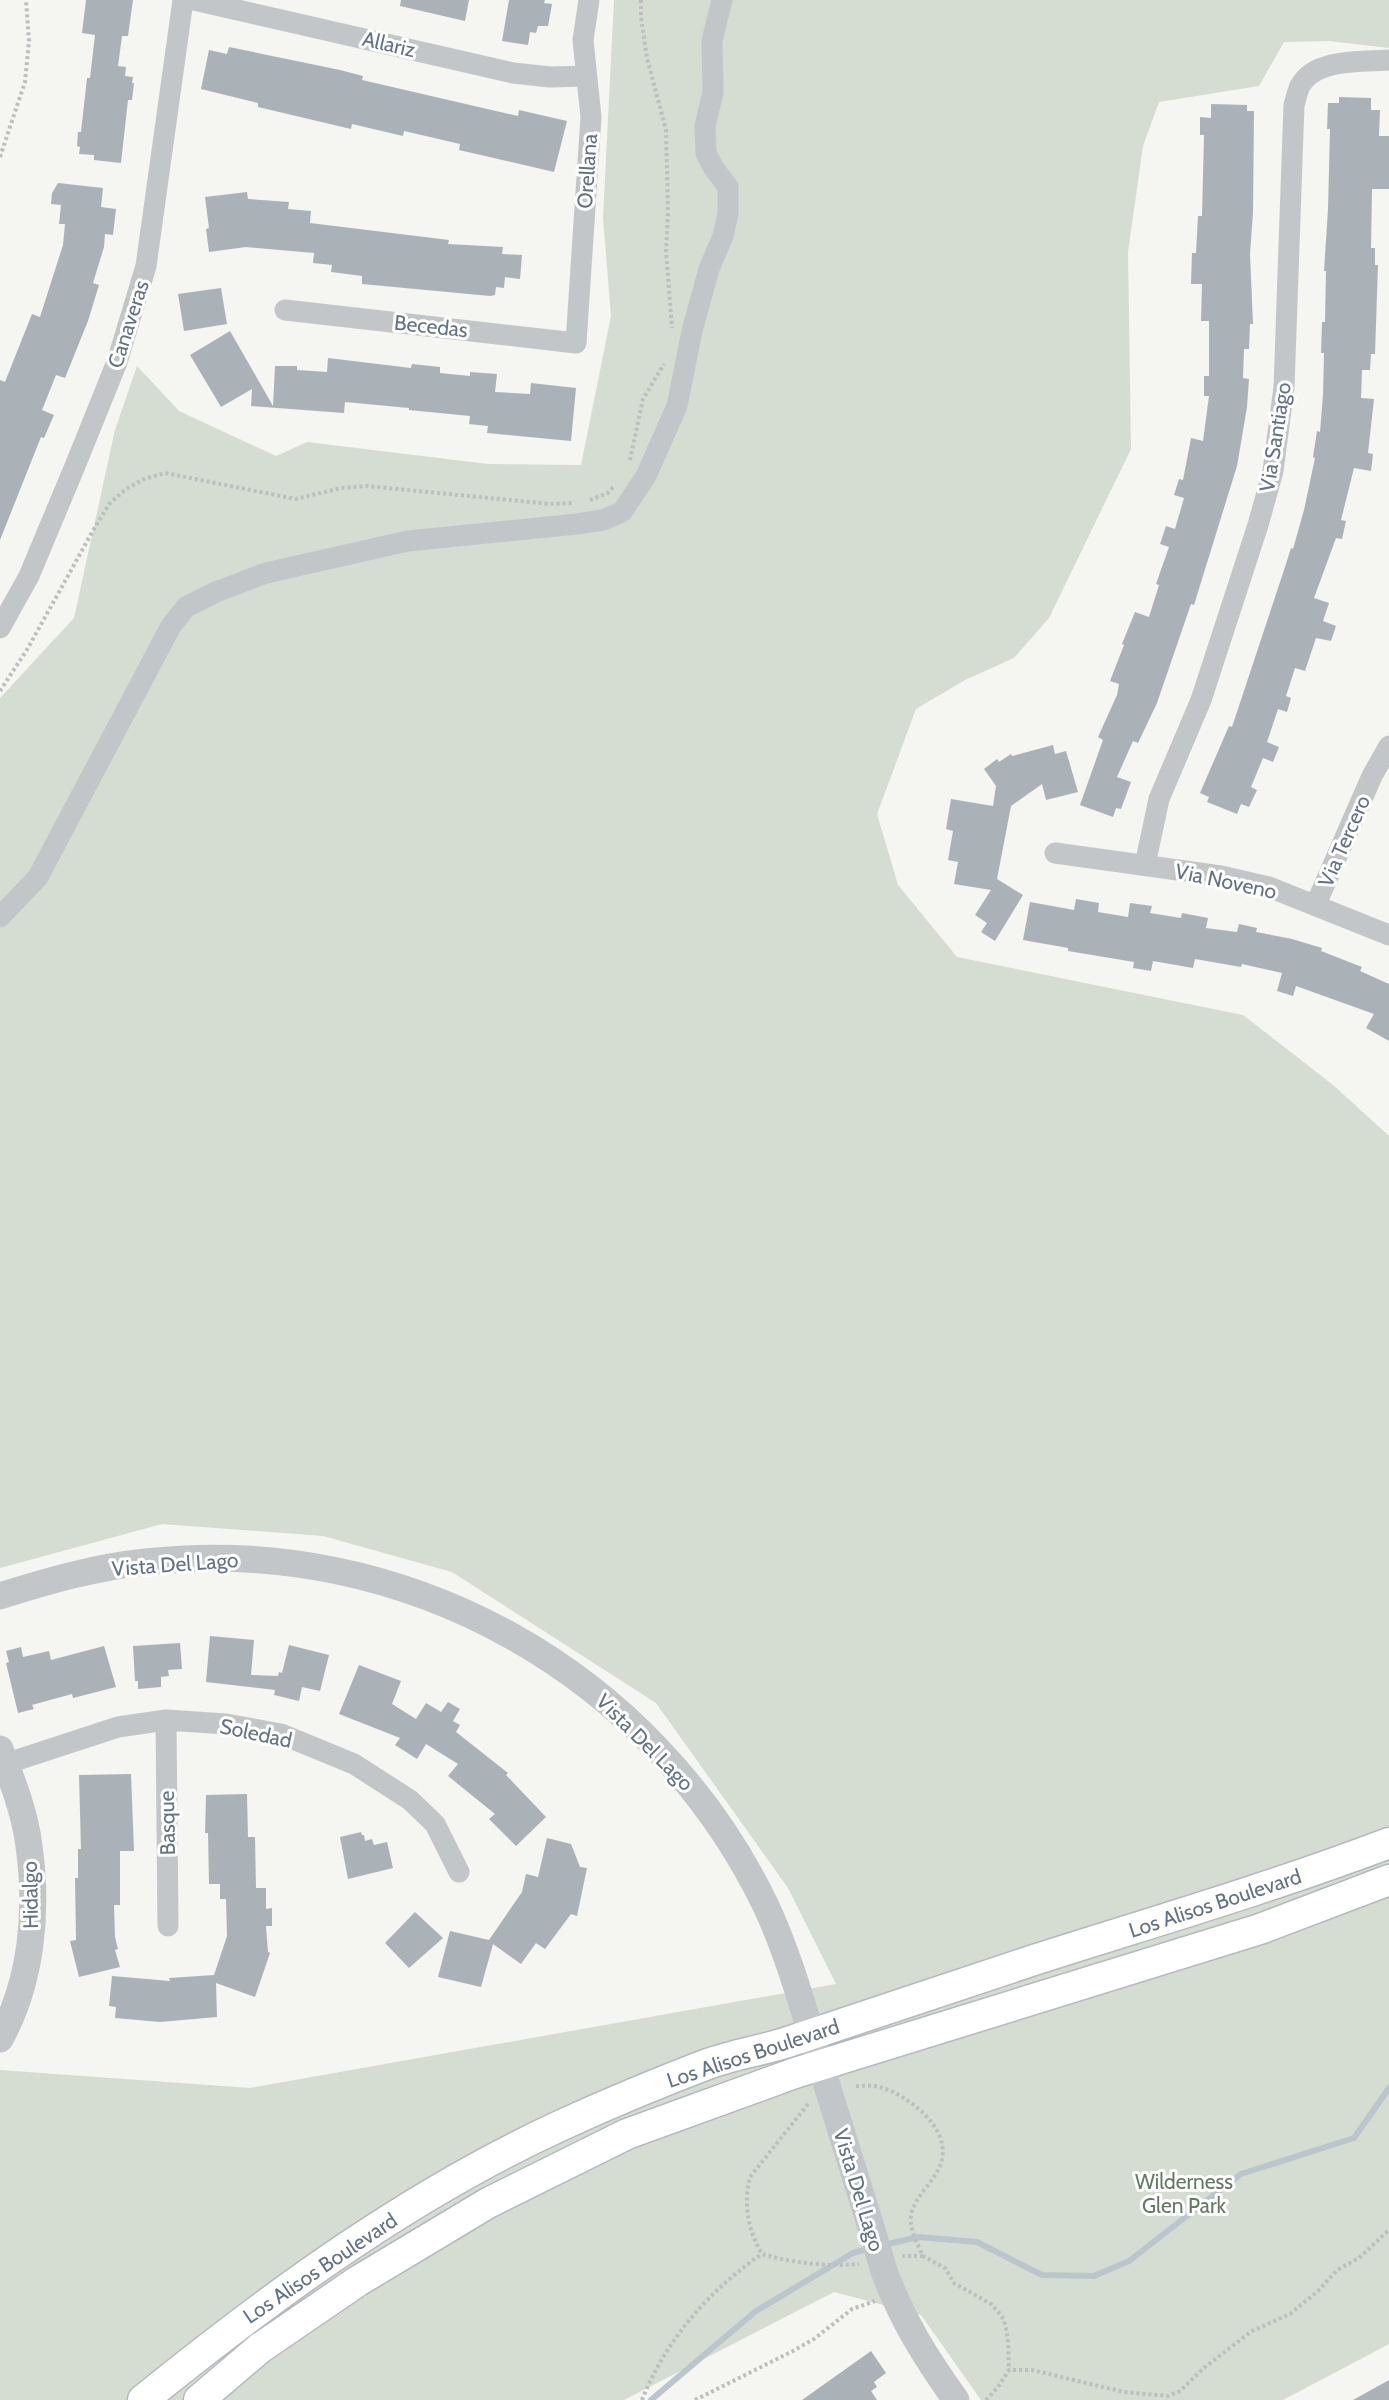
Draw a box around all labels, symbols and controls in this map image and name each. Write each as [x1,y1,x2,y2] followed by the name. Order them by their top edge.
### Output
[360,26,418,62] street label: Allariz
[572,133,602,209] street label: Orellana
[102,277,154,371] street label: Canaveras
[393,310,469,342] street label: Becedas
[1254,380,1296,494] street label: Via Santiago
[1313,791,1375,891] street label: Via Tercero
[1173,858,1279,904] street label: Via Noveno
[111,1547,239,1581] street label: Vista Del Lago
[591,1688,699,1796] street label: Vista Del Lago
[218,1713,294,1753] street label: Soledad
[154,1790,180,1856] street label: Basque
[17,1861,43,1929] street label: Hidalgo
[1126,1863,1304,1943] street label: Los Alisos Boulevard
[664,2013,842,2093] street label: Los Alisos Boulevard
[828,2126,890,2254] street label: Vista Del Lago
[1135,2169,1233,2218] park label: Wilderness Glen Park
[238,2207,402,2329] street label: Los Alisos Boulevard

